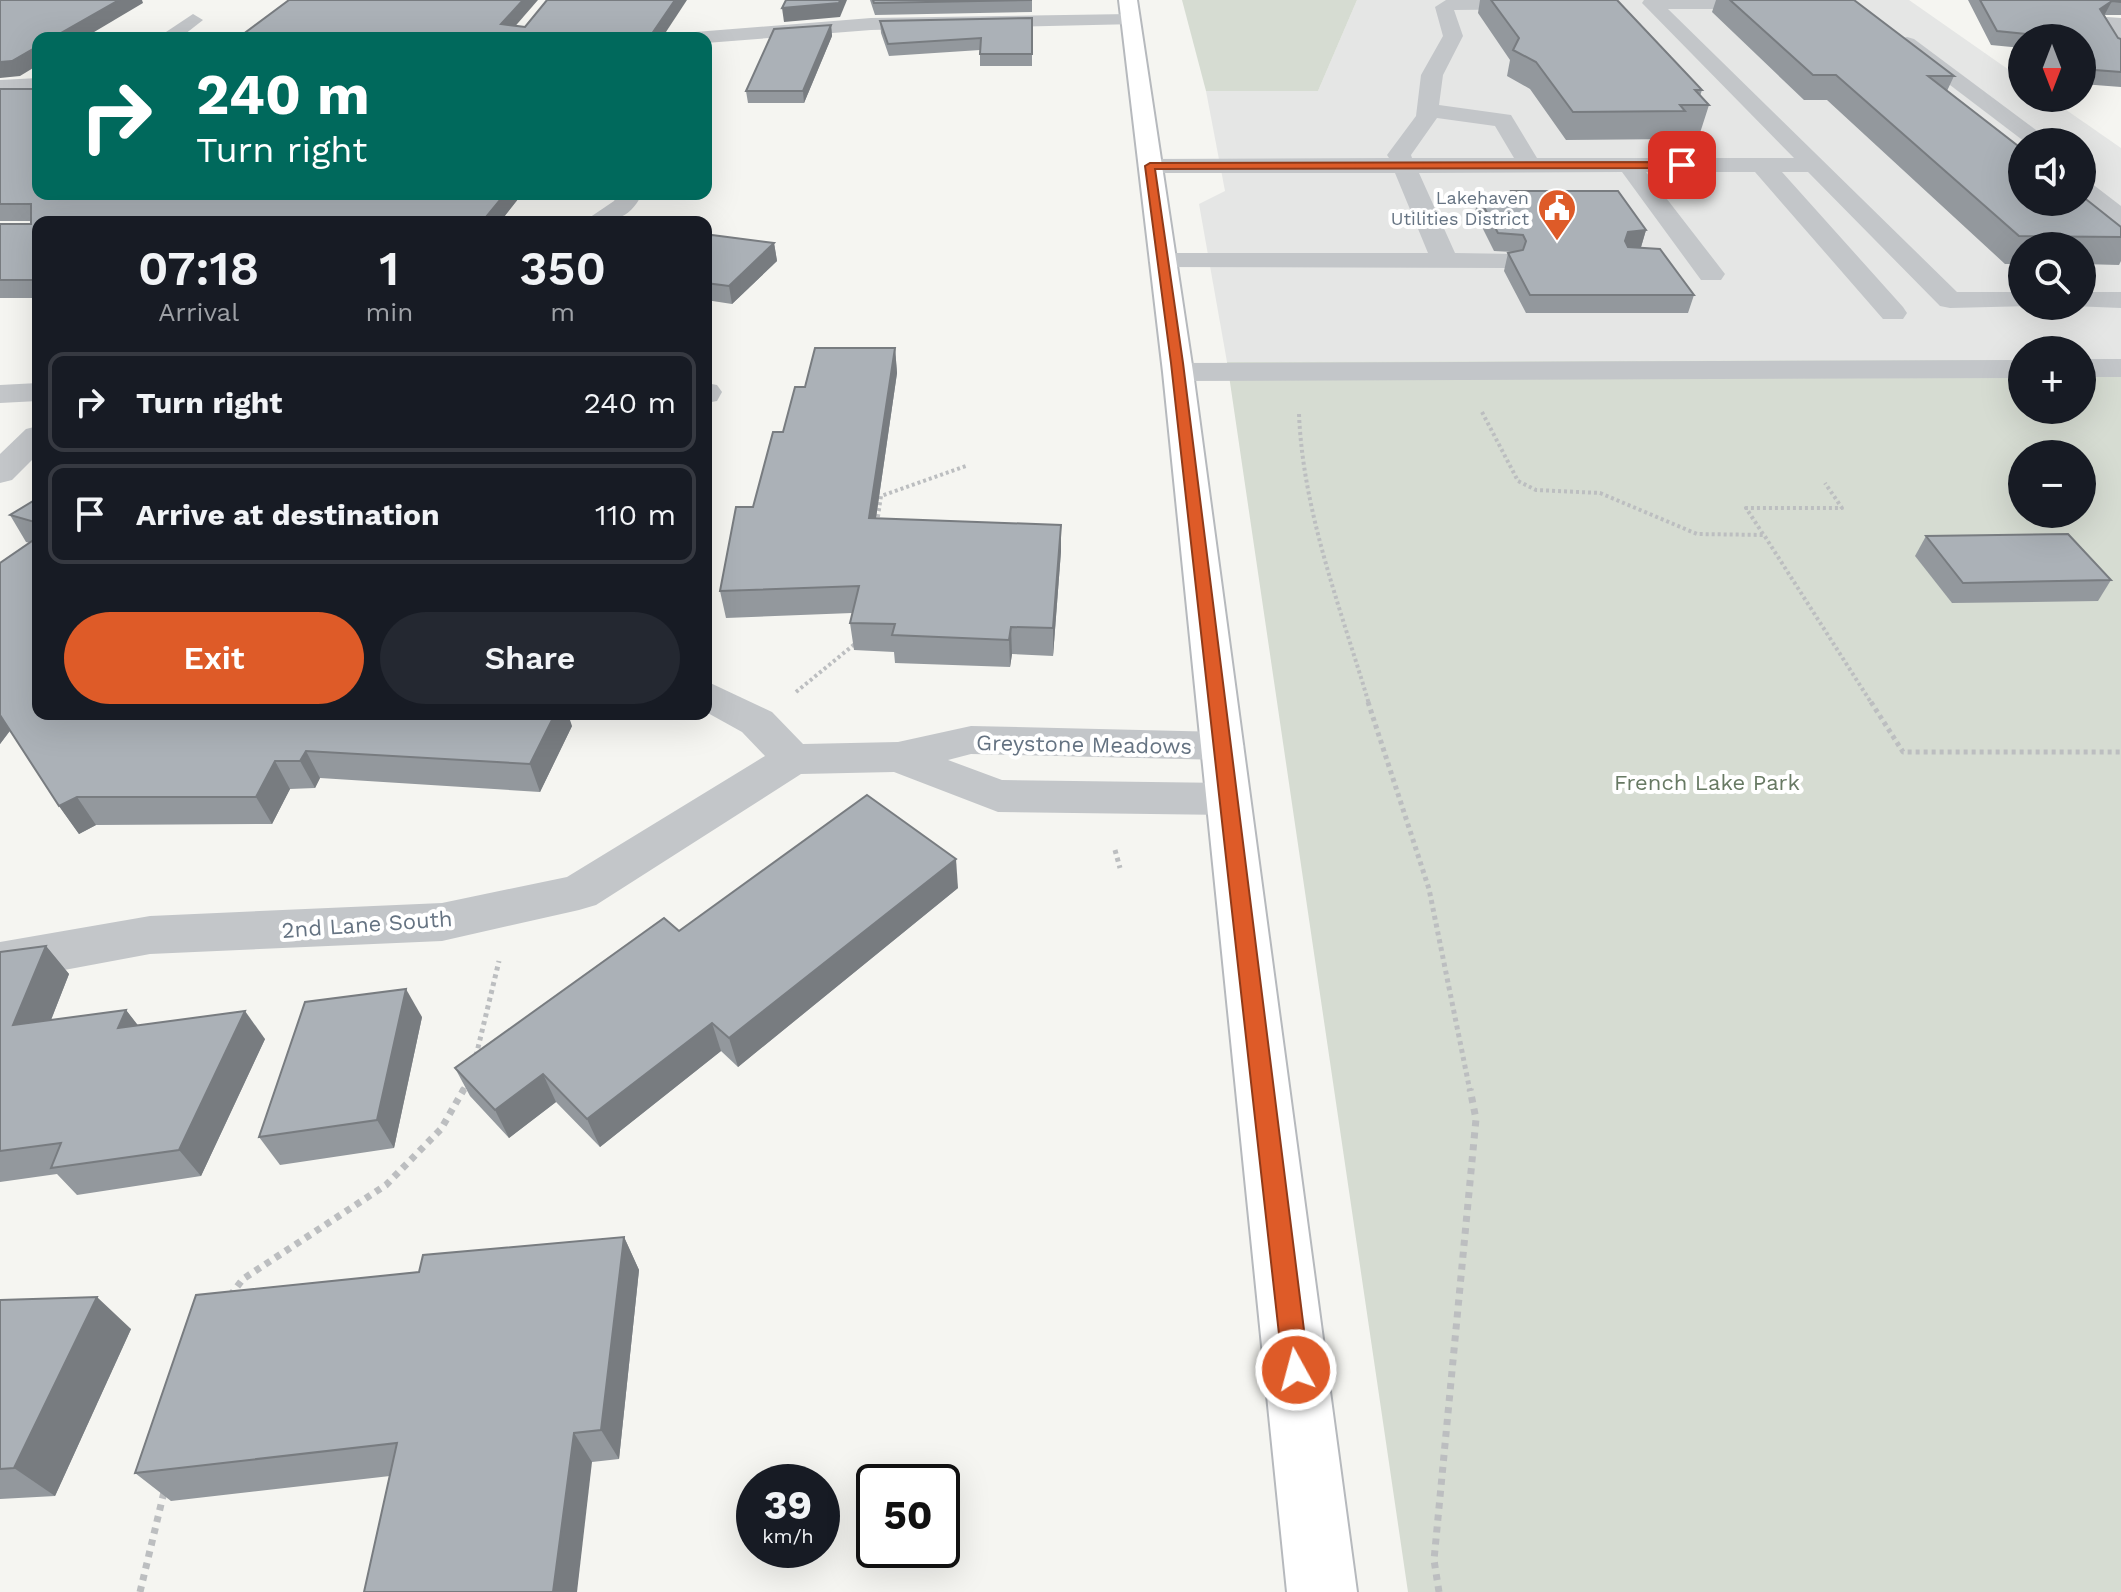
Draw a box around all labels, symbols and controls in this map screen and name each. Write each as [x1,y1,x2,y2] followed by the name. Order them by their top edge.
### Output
[2008,24,2096,112] north arrow
[2008,24,2096,528] map controls
[196,62,370,128] text: 240 m
[64,64,168,168] icon: right
[2008,128,2096,216] button: sound
[196,129,367,171] text: Turn right
[1648,131,1716,199] pin
[1660,143,1704,187] icon: arrive
[1391,187,1529,229] place label: Lakehaven Utilities District
[1536,187,1578,242] public building icon: Lakehaven Utilities District
[2008,232,2096,320] button: search
[138,240,259,297] text: 07:18
[379,240,399,297] text: 1
[519,240,606,297] text: 350
[158,297,239,327] text: Arrival
[365,297,413,327] text: min
[550,297,575,327] text: m
[2008,336,2096,424] button: +
[68,380,112,424] icon: right
[136,385,282,420] text: Turn right
[584,385,676,420] text: 240 m
[2008,440,2096,528] button: −
[68,492,112,536] icon: arrive
[136,497,440,532] text: Arrive at destination
[595,497,676,532] text: 110 m
[64,612,364,704] button: Exit
[380,612,680,704] button: Share
[976,730,1192,759] street label: Greystone Meadows
[1614,770,1800,795] park label: French Lake Park
[281,906,453,943] street label: 2nd Lane South
[1254,1328,1338,1412] position arrow
[856,1464,960,1568] speed limit sign: 50
[764,1482,812,1529] text: 39
[762,1524,814,1548] text: km/h

